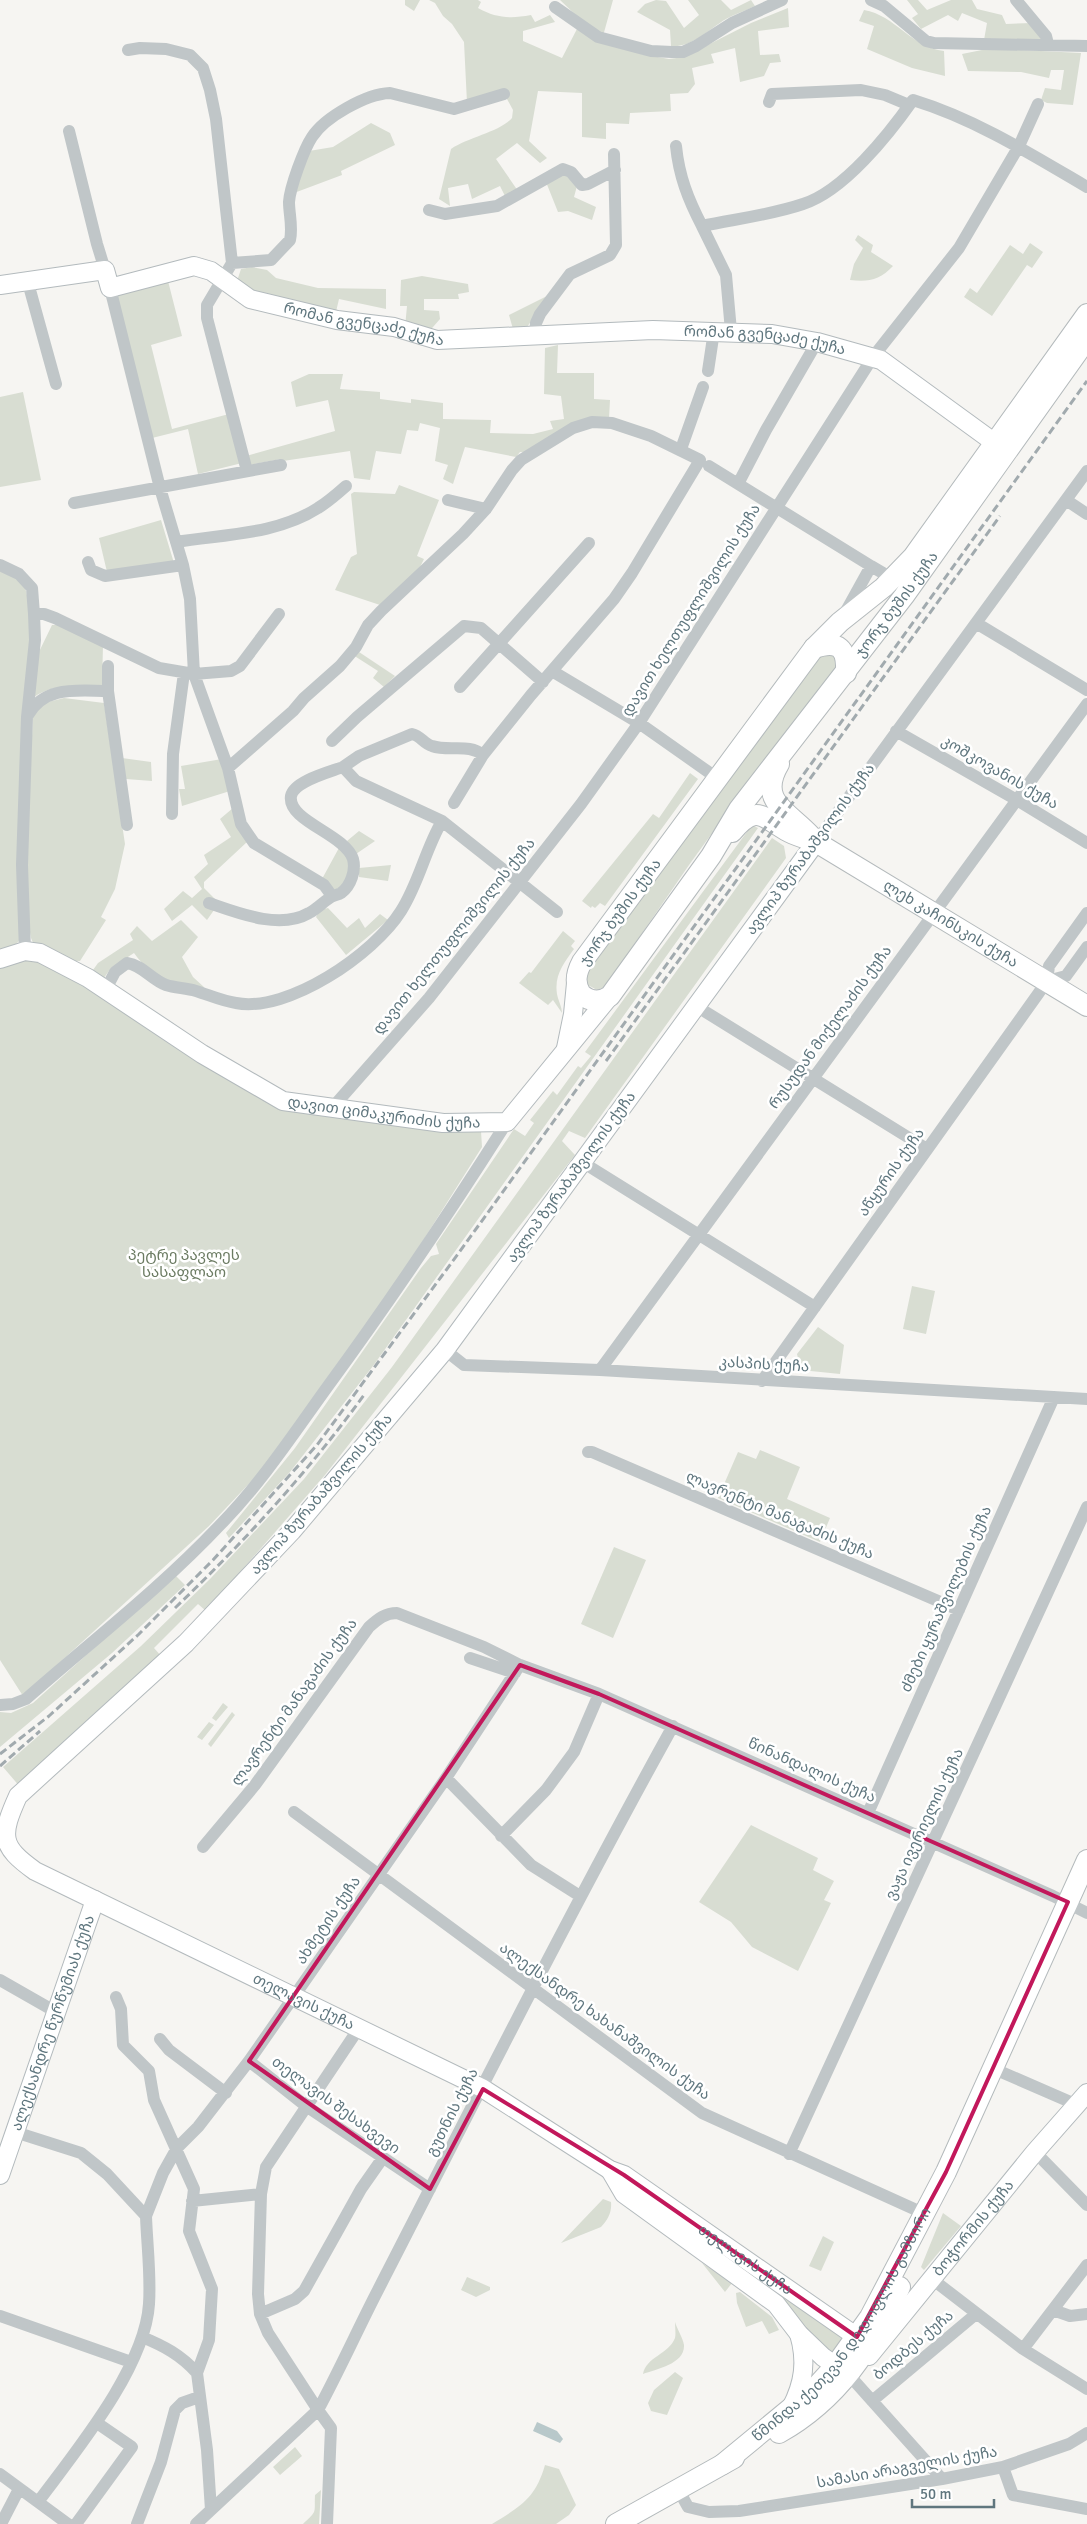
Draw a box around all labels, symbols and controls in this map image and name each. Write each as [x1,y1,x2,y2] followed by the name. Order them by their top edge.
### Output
[282,298,444,349] street label: რომან გვენცაძე ქუჩა
[684,322,848,359] street label: რომან გვენცაძე ქუჩა
[618,500,764,720] street label: დავით ხელთუფლიშვილის ქუჩა
[851,548,942,661] street label: ჯორჯ ბუშის ქუჩა
[938,731,1062,813] street label: კოშკოვანის ქუჩა
[742,760,878,938] street label: ავლიპ ზურაბაშვილის ქუჩა
[369,834,539,1038] street label: დავით ხელთუფლიშვილის ქუჩა
[575,855,665,969] street label: ჯორჯ ბუშის ქუჩა
[880,876,1022,971] street label: ლეხ კაჩინსკის ქუჩა
[765,942,895,1112] street label: რუსუდან მიქელაძის ქუჩა
[503,1088,639,1266] street label: ავლიპ ზურაბაშვილის ქუჩა
[286,1093,481,1132] street label: დავით ციმაკურიძის ქუჩა
[854,1124,928,1220] street label: აწყურის ქუჩა
[128,1246,240,1281] park label: პეტრე პავლეს სასაფლაო
[718,1353,810,1375] street label: კასპის ქუჩა
[246,1410,396,1578] street label: ავლიპ ზურაბაშვილის ქუჩა
[683,1467,877,1563] street label: ლავრენტი მანაგაძის ქუჩა
[897,1503,995,1695] street label: ძმები ყურაშვილების ქუჩა
[227,1615,361,1789] street label: ლავრენტი მანაგაძის ქუჩა
[745,1734,879,1806] street label: წინანდალის ქუჩა
[881,1745,967,1903] street label: ვაჟა ივერიელის ქუჩა
[292,1872,364,1968] street label: ახმეტის ქუჩა
[7,1913,98,2133] street label: ალექსანდრე წურწუმიას ქუჩა
[496,1939,714,2103] street label: ალექსანდრე ხახანაშვილის ქუჩა
[250,1969,358,2034] street label: თელავის ქუჩა
[268,2052,404,2158] street label: თელავის შესახვევი
[422,2065,482,2159] street label: გუთნის ქუჩა
[929,2176,1018,2280] street label: ბოჭორმის ქუჩა
[748,2204,935,2445] street label: წმინდა ქეთევან დედოფლის გამზირი
[695,2220,796,2298] street label: თელავის ქუჩა
[869,2306,957,2384] street label: ბოდბეს ქუჩა
[815,2442,999,2492] street label: სამასი არაგველის ქუჩა
[912,2476,994,2508] scale bar
[920,2485,951,2503] text: 50 m

